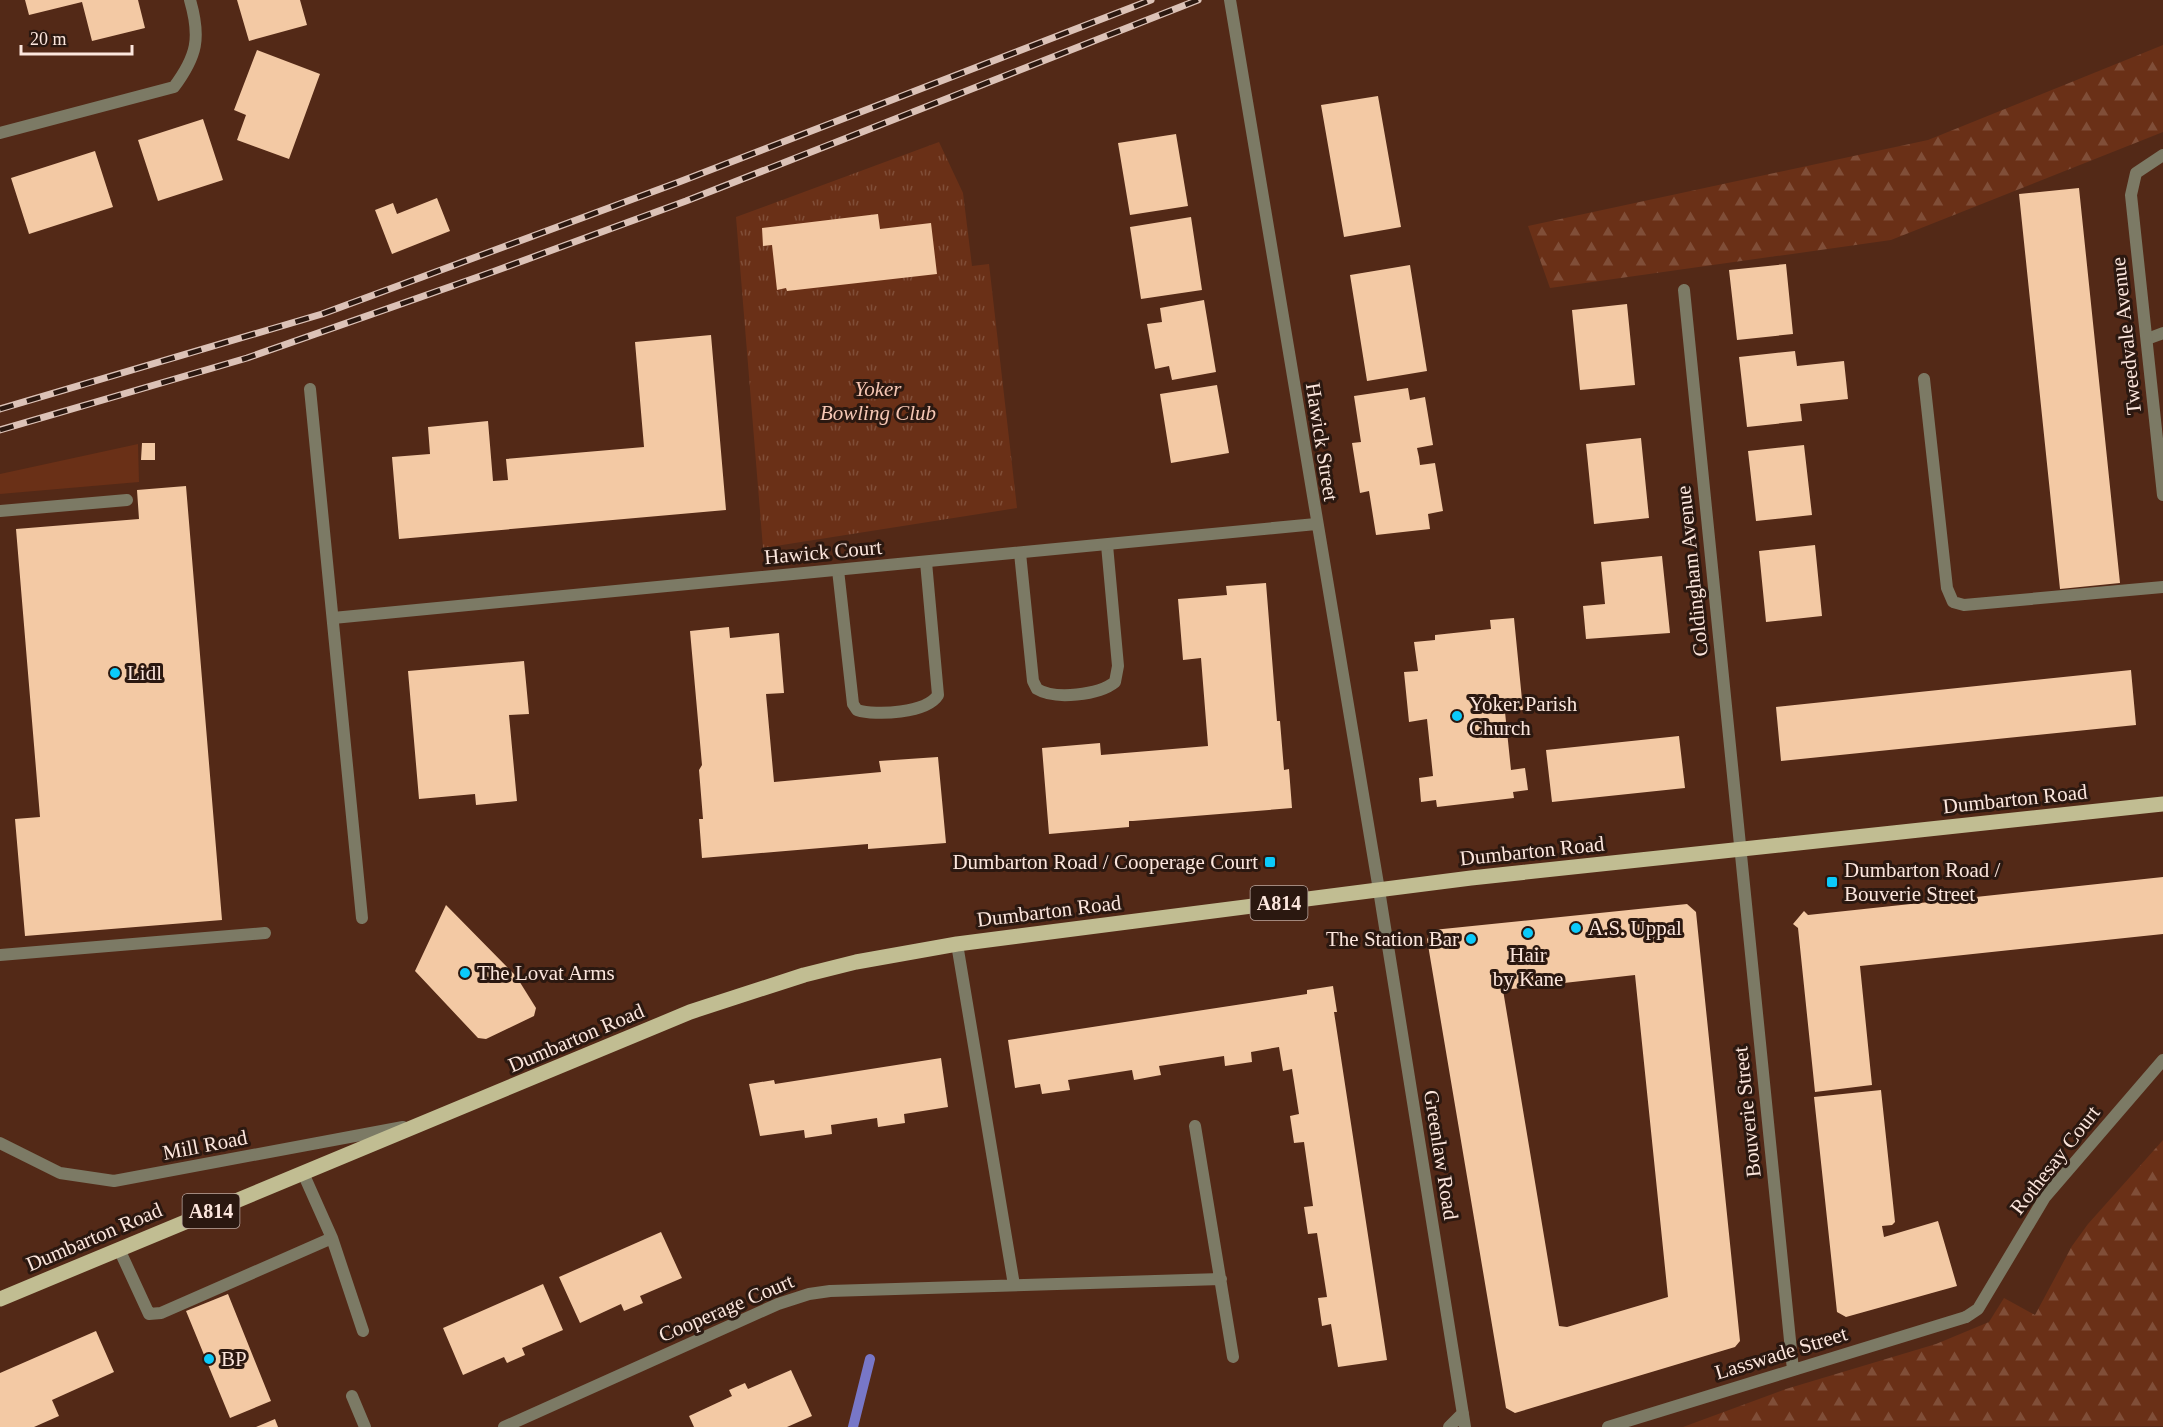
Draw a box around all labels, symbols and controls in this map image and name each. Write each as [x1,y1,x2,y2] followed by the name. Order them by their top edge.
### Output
[21,18,132,56] scale bar
[30,29,67,49] text: 20 m
[2106,256,2146,416] street label: Tweedvale Avenue
[820,377,936,425] park label: Yoker Bowling Club
[1301,381,1343,503] street label: Hawick Street
[1671,484,1713,658] street label: Coldingham Avenue
[763,535,883,569] street label: Hawick Court
[127,661,162,685] place label: Lidl
[108,666,122,680] marker: Lidl
[1469,692,1578,740] place label: Yoker Parish Church
[1450,709,1464,723] marker: Yoker Parish Church
[1942,779,2089,819] street label: Dumbarton Road
[1459,831,1606,871] street label: Dumbarton Road
[952,850,1258,874] place label: Dumbarton Road / Cooperage Court
[1263,855,1277,869] marker: Dumbarton Road / Cooperage Court
[1844,858,2000,906] place label: Dumbarton Road / Bouverie Street
[1825,875,1839,889] marker: Dumbarton Road / Bouverie Street
[1250,886,1308,920] road number: A814
[975,890,1123,932] street label: Dumbarton Road
[1588,916,1682,940] place label: A.S. Uppal
[1569,921,1583,935] marker: A.S. Uppal
[1521,926,1535,940] marker: Hair by Kane
[1326,927,1459,951] place label: The Station Bar
[1464,932,1478,946] marker: The Station Bar
[1493,943,1563,991] place label: Hair by Kane
[477,961,615,985] place label: The Lovat Arms
[458,966,472,980] marker: The Lovat Arms
[504,998,648,1077] street label: Dumbarton Road
[1728,1045,1766,1179] street label: Bouverie Street
[1419,1088,1463,1222] street label: Greenlaw Road
[2005,1101,2105,1219] street label: Rothesay Court
[161,1125,250,1165] street label: Mill Road
[182,1194,240,1228] road number: A814
[22,1197,166,1276] street label: Dumbarton Road
[655,1269,797,1347] street label: Cooperage Court
[1712,1321,1850,1385] street label: Lasswade Street
[221,1347,247,1371] place label: BP
[202,1352,216,1366] marker: BP

